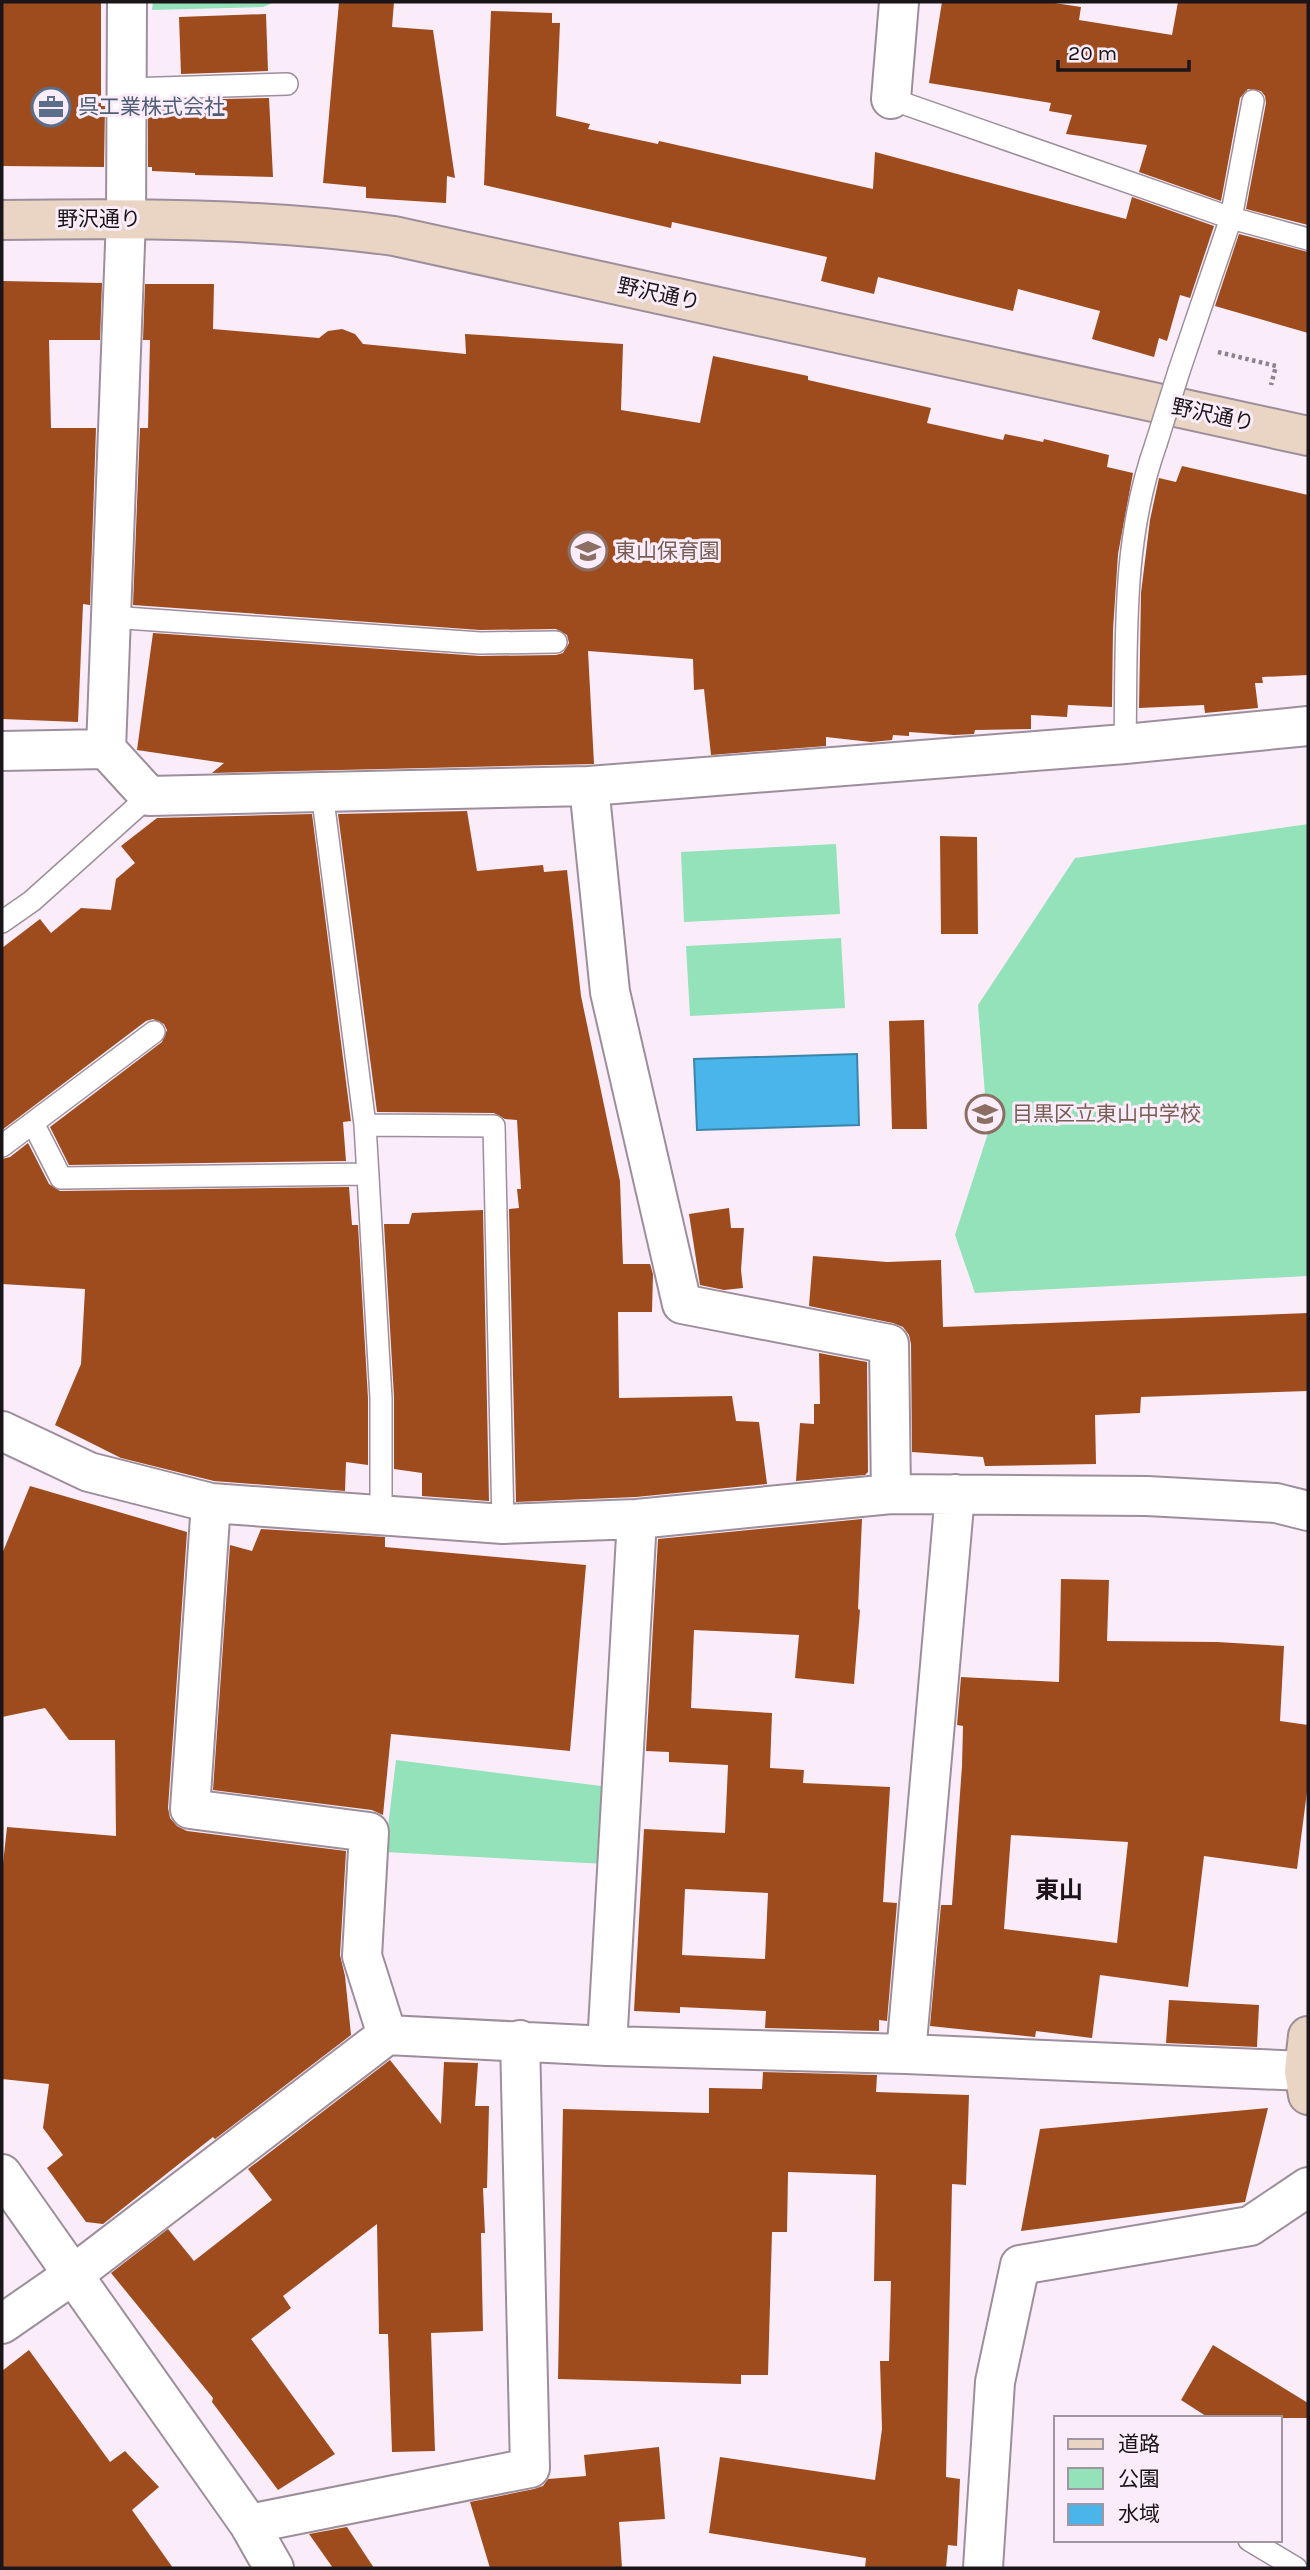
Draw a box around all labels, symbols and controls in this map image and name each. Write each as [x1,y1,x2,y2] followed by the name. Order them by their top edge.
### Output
[1058,28,1189,72] scale bar
[1068,41,1117,65] text: 20 m
[30,86,72,128] office icon: 呉工業株式会社
[78,95,225,119] place label: 呉工業株式会社
[57,207,141,231] street label: 野沢通り
[615,274,703,314] street label: 野沢通り
[1169,395,1257,435] street label: 野沢通り
[567,530,609,572] school or university icon: 東山保育園
[615,539,720,563] place label: 東山保育園
[964,1093,1006,1135] school or university icon: 目黒区立東山中学校
[1012,1102,1201,1126] place label: 目黒区立東山中学校
[1035,1876,1083,1904] district label: 東山
[1054,2416,1282,2542] legend
[1118,2432,1160,2456] text: 道路
[1118,2467,1160,2491] text: 公園
[1118,2502,1160,2526] text: 水域

